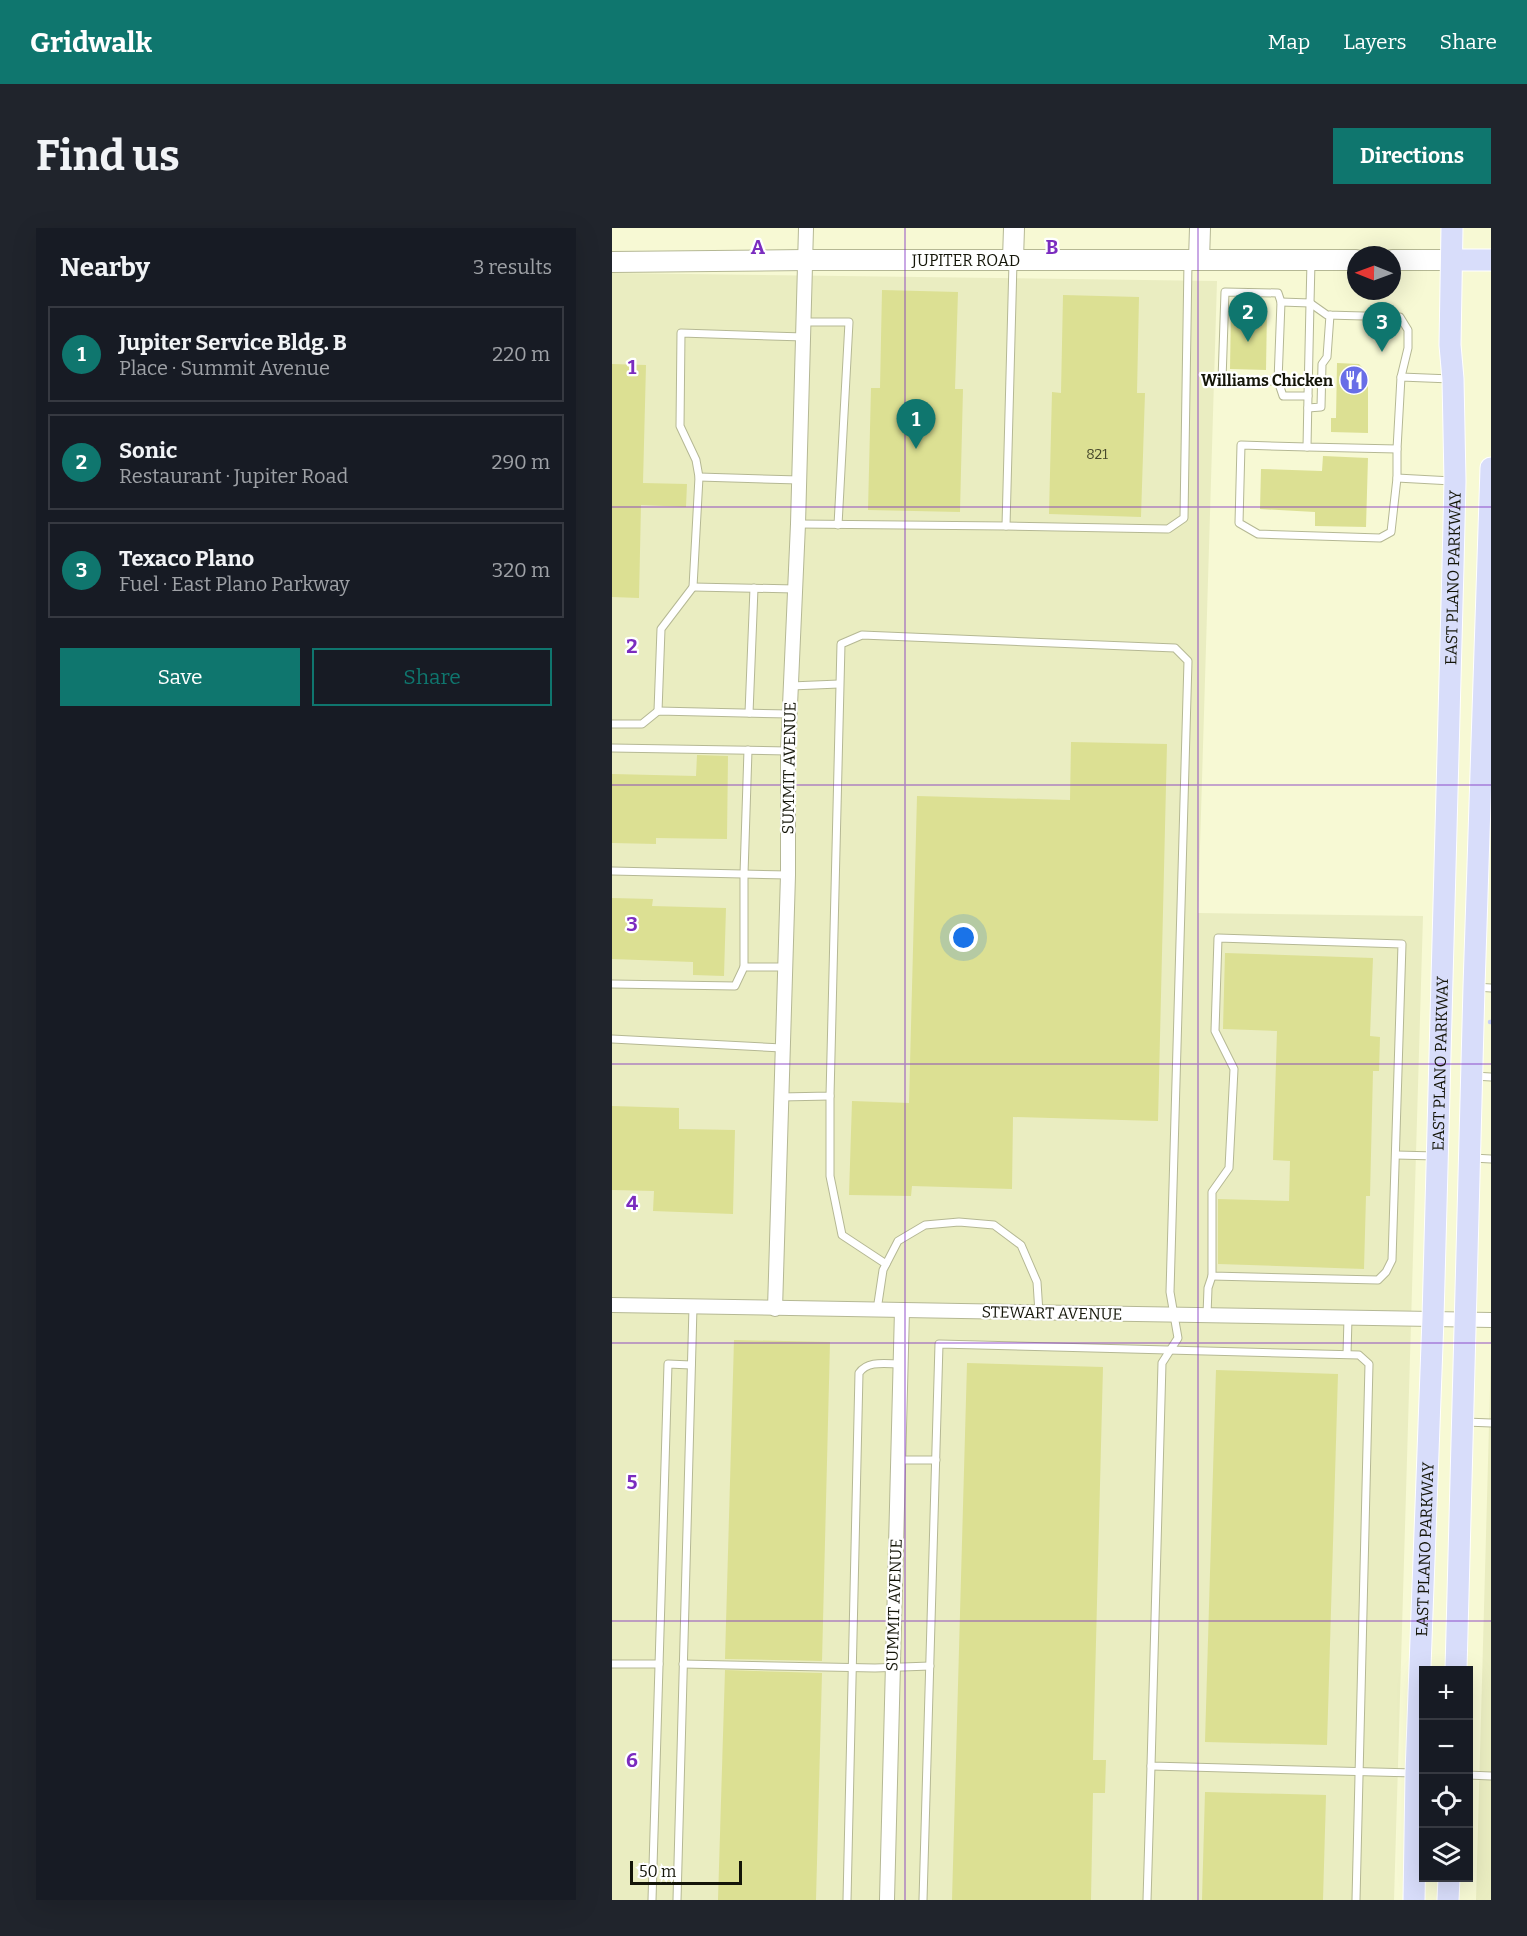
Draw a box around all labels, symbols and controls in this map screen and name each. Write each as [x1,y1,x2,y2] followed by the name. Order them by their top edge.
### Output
[30,26,152,59] text: Gridwalk
[1268,29,1310,55] text: Map
[1343,29,1407,55] text: Layers
[1440,29,1497,55] text: Share
[1333,128,1491,184] button: Directions
[36,131,180,181] text: Find us
[751,235,766,259] text: A
[1046,235,1059,259] text: B
[1347,246,1401,300] north arrow
[911,251,1020,270] street label: JUPITER ROAD
[60,252,150,283] text: Nearby
[473,255,552,279] text: 3 results
[1228,292,1268,342] pin: 2
[1362,302,1402,352] pin: 3
[119,329,347,356] text: Jupiter Service Bldg. B
[77,342,86,366] text: 1
[492,342,550,366] text: 220 m
[628,355,637,379] text: 1
[119,356,330,380] text: Place · Summit Avenue
[1338,364,1370,396] restaurant icon: Williams Chicken
[1201,371,1334,390] place label: Williams Chicken
[896,400,936,449] pin: 1
[119,437,177,464] text: Sonic
[1086,446,1108,463] house number: 821
[76,450,87,474] text: 2
[492,450,550,474] text: 290 m
[119,464,348,488] text: Restaurant · Jupiter Road
[1441,489,1464,665] street label: EAST PLANO PARKWAY
[119,545,254,572] text: Texaco Plano
[76,558,87,582] text: 3
[492,558,550,582] text: 320 m
[119,572,350,596] text: Fuel · East Plano Parkway
[626,634,638,658] text: 2
[60,648,300,706] button: Save
[312,648,552,706] button: Share
[778,702,800,834] street label: SUMMIT AVENUE
[626,912,638,936] text: 3
[949,923,978,952] your location
[1428,975,1452,1151] street label: EAST PLANO PARKWAY
[626,1191,638,1215] text: 4
[981,1302,1123,1324] street label: STEWART AVENUE
[1412,1461,1437,1637] street label: EAST PLANO PARKWAY
[627,1470,638,1494] text: 5
[882,1538,906,1672] street label: SUMMIT AVENUE
[1419,1666,1473,1882] map controls
[1419,1666,1473,1720] button: +
[1419,1720,1473,1774] button: −
[626,1748,638,1772] text: 6
[1419,1774,1473,1828] button: locate
[1419,1828,1473,1882] button: layers
[630,1858,742,1886] scale bar
[639,1862,676,1881] text: 50 m

